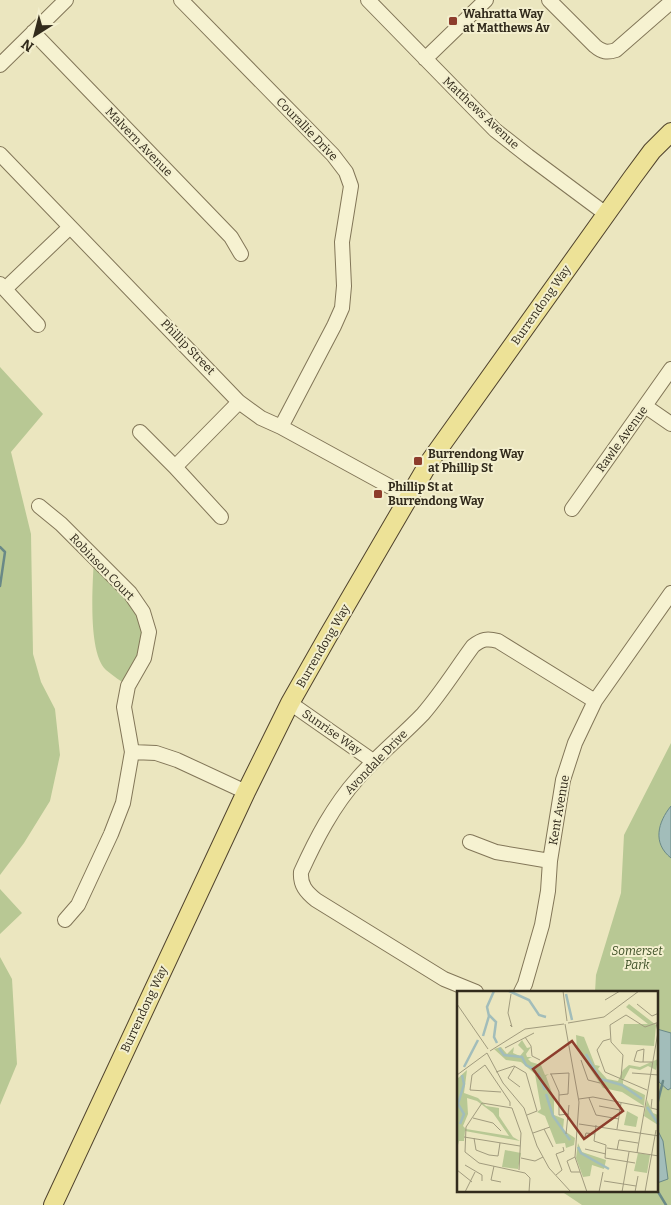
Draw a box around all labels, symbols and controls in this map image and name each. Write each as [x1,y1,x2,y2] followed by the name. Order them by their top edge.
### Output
[463,7,550,35] place label: Wahratta Way at Matthews Av
[10,10,60,60] north arrow
[447,15,459,27] marker: Wahratta Way at Matthews Av
[18,35,37,55] text: N
[440,74,522,152] street label: Matthews Avenue
[273,95,341,163] street label: Courallie Drive
[103,105,175,179] street label: Malvern Avenue
[508,262,574,347] street label: Burrendong Way
[158,316,218,378] street label: Phillip Street
[593,403,651,475] street label: Rawle Avenue
[428,447,524,475] place label: Burrendong Way at Phillip St
[412,455,424,467] marker: Burrendong Way at Phillip St
[388,480,484,508] place label: Phillip St at Burrendong Way
[372,488,384,500] marker: Phillip St at Burrendong Way
[67,531,138,604] street label: Robinson Court
[293,601,353,690] street label: Burrendong Way
[300,706,365,758] street label: Sunrise Way
[342,727,410,797] street label: Avondale Drive
[546,774,572,846] street label: Kent Avenue
[611,944,663,972] park label: Somerset Park
[118,963,170,1054] street label: Burrendong Way
[457,991,658,1192] inset map

